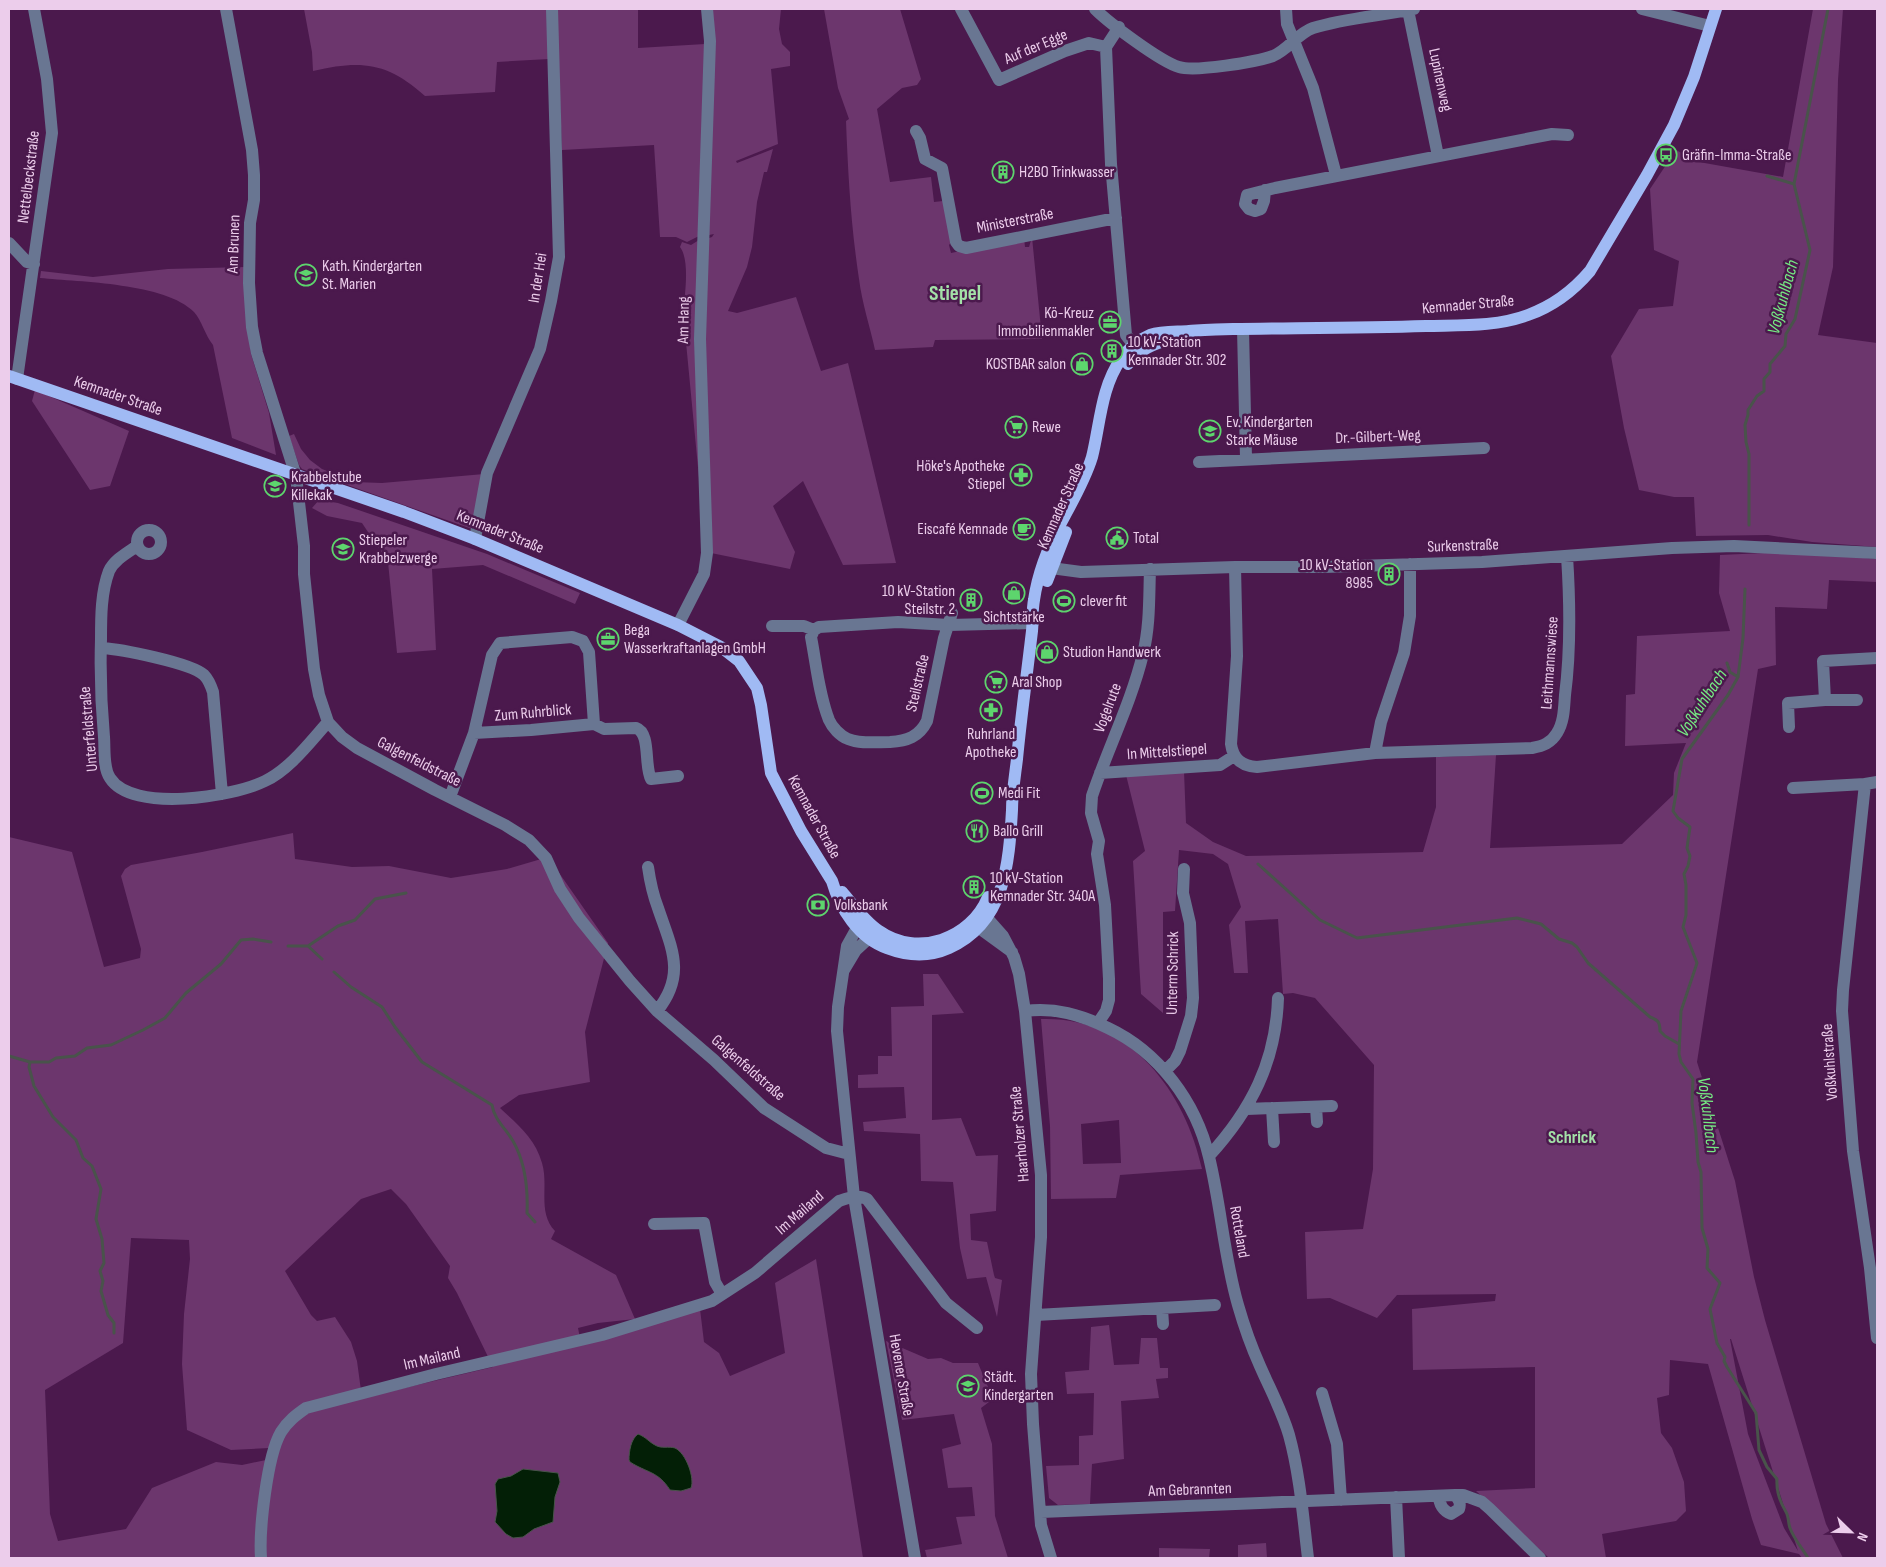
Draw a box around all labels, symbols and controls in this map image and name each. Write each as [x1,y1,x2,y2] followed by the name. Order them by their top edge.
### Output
[1001,25,1070,69] street label: Auf der Egge
[1424,47,1456,113] street label: Lupinenweg
[14,130,44,224] street label: Nettelbeckstraße
[1654,143,1678,167] bus stop icon: Gräfin-Imma-Straße
[1682,146,1791,165] place label: Gräfin-Imma-Straße
[991,160,1015,184] building icon: H2BO Trinkwasser
[1019,163,1115,182] place label: H2BO Trinkwasser
[975,204,1055,238] street label: Ministerstraße
[223,214,245,275] street label: Am Brunen
[525,252,551,304] street label: In der Hei
[322,257,422,294] place label: Kath. Kindergarten St. Marien
[1763,257,1803,336] water label: Voßkuhlbach
[294,263,318,287] school or university icon: Kath. Kindergarten St. Marien
[929,281,981,306] district label: Stiepel
[1421,292,1515,318] street label: Kemnader Straße
[674,296,694,345] street label: Am Hang
[998,304,1094,341] place label: Kö-Kreuz Immobilienmakler
[1098,310,1122,334] office icon: Kö-Kreuz Immobilienmakler
[1128,333,1226,370] place label: 10 kV-Station Kemnader Str. 302
[1100,339,1124,363] building icon: 10 kV-Station Kemnader Str. 302
[1070,352,1094,376] shop icon: KOSTBAR salon
[986,355,1066,374] place label: KOSTBAR salon
[71,372,165,420] street label: Kemnader Straße
[1226,413,1313,450] place label: Ev. Kindergarten Starke Mäuse
[1004,415,1028,439] supermarket icon: Rewe
[1032,418,1061,437] place label: Rewe
[1198,419,1222,443] school or university icon: Ev. Kindergarten Starke Mäuse
[1335,426,1421,448] street label: Dr.-Gilbert-Weg
[916,457,1005,494] place label: Höke's Apotheke Stiepel
[1034,460,1088,552] street label: Kemnader Straße
[1009,463,1033,487] pharmacy icon: Höke's Apotheke Stiepel
[291,468,362,505] place label: Krabbelstube Killekak
[263,474,287,498] school or university icon: Krabbelstube Killekak
[454,506,546,558] street label: Kemnader Straße
[1012,517,1036,541] cafe icon: Eiscafé Kemnade
[917,520,1008,539] place label: Eiscafé Kemnade
[1105,526,1129,550] public building icon: Total
[1133,529,1159,548] place label: Total
[359,531,437,568] place label: Stiepeler Krabbelzwerge
[1427,535,1499,557] street label: Surkenstraße
[331,537,355,561] school or university icon: Stiepeler Krabbelzwerge
[1300,556,1373,593] place label: 10 kV-Station 8985
[1377,562,1401,586] building icon: 10 kV-Station 8985
[1002,581,1026,605] shop icon: Sichtstärke
[882,582,955,619] place label: 10 kV-Station Steilstr. 2
[959,588,983,612] building icon: 10 kV-Station Steilstr. 2
[1052,589,1076,613] sports icon: clever fit
[1080,592,1127,611] place label: clever fit
[983,608,1045,627] place label: Sichtstärke
[1537,616,1563,710] street label: Leithmannswiese
[624,621,766,658] place label: Bega Wasserkraftanlagen GmbH
[596,627,620,651] office icon: Bega Wasserkraftanlagen GmbH
[1035,640,1059,664] shop icon: Studion Handwerk
[1063,643,1161,662] place label: Studion Handwerk
[902,652,934,714] street label: Steilstraße
[1672,665,1732,741] water label: Voßkuhlbach
[984,670,1008,694] supermarket icon: Aral Shop
[1011,673,1062,692] place label: Aral Shop
[1090,681,1126,735] street label: Vogelrute
[76,686,102,772] street label: Unterfeldstraße
[979,698,1003,722] pharmacy icon: Ruhrland Apotheke
[494,700,572,726] street label: Zum Ruhrblick
[965,725,1016,762] place label: Ruhrland Apotheke
[374,733,464,791] street label: Galgenfeldstraße
[1126,740,1208,764] street label: In Mittelstiepel
[783,772,845,862] street label: Kemnader Straße
[970,781,994,805] sports icon: Medi Fit
[998,784,1040,803] place label: Medi Fit
[965,819,989,843] restaurant icon: Ballo Grill
[993,822,1043,841] place label: Ballo Grill
[990,869,1095,906] place label: 10 kV-Station Kemnader Str. 340A
[962,875,986,899] building icon: 10 kV-Station Kemnader Str. 340A
[806,893,830,917] bank icon: Volksbank
[834,896,888,915] place label: Volksbank
[1163,931,1183,1015] street label: Unterm Schrick
[1818,1023,1842,1101] street label: Voßkuhlstraße
[707,1031,789,1105] street label: Galgenfeldstraße
[1693,1076,1723,1154] water label: Voßkuhlbach
[1006,1085,1034,1183] street label: Haarholzer Straße
[1548,1127,1596,1148] district label: Schrick
[772,1187,828,1239] street label: Im Mailand
[1225,1204,1253,1260] street label: Rotteland
[884,1333,918,1417] street label: Hevener Straße
[402,1343,462,1375] street label: Im Mailand
[984,1368,1054,1405] place label: Städt. Kindergarten
[956,1374,980,1398] school or university icon: Städt. Kindergarten
[1147,1479,1232,1501] street label: Am Gebrannten
[1826,1507,1876,1557] north arrow
[1853,1530,1872,1544] text: N

